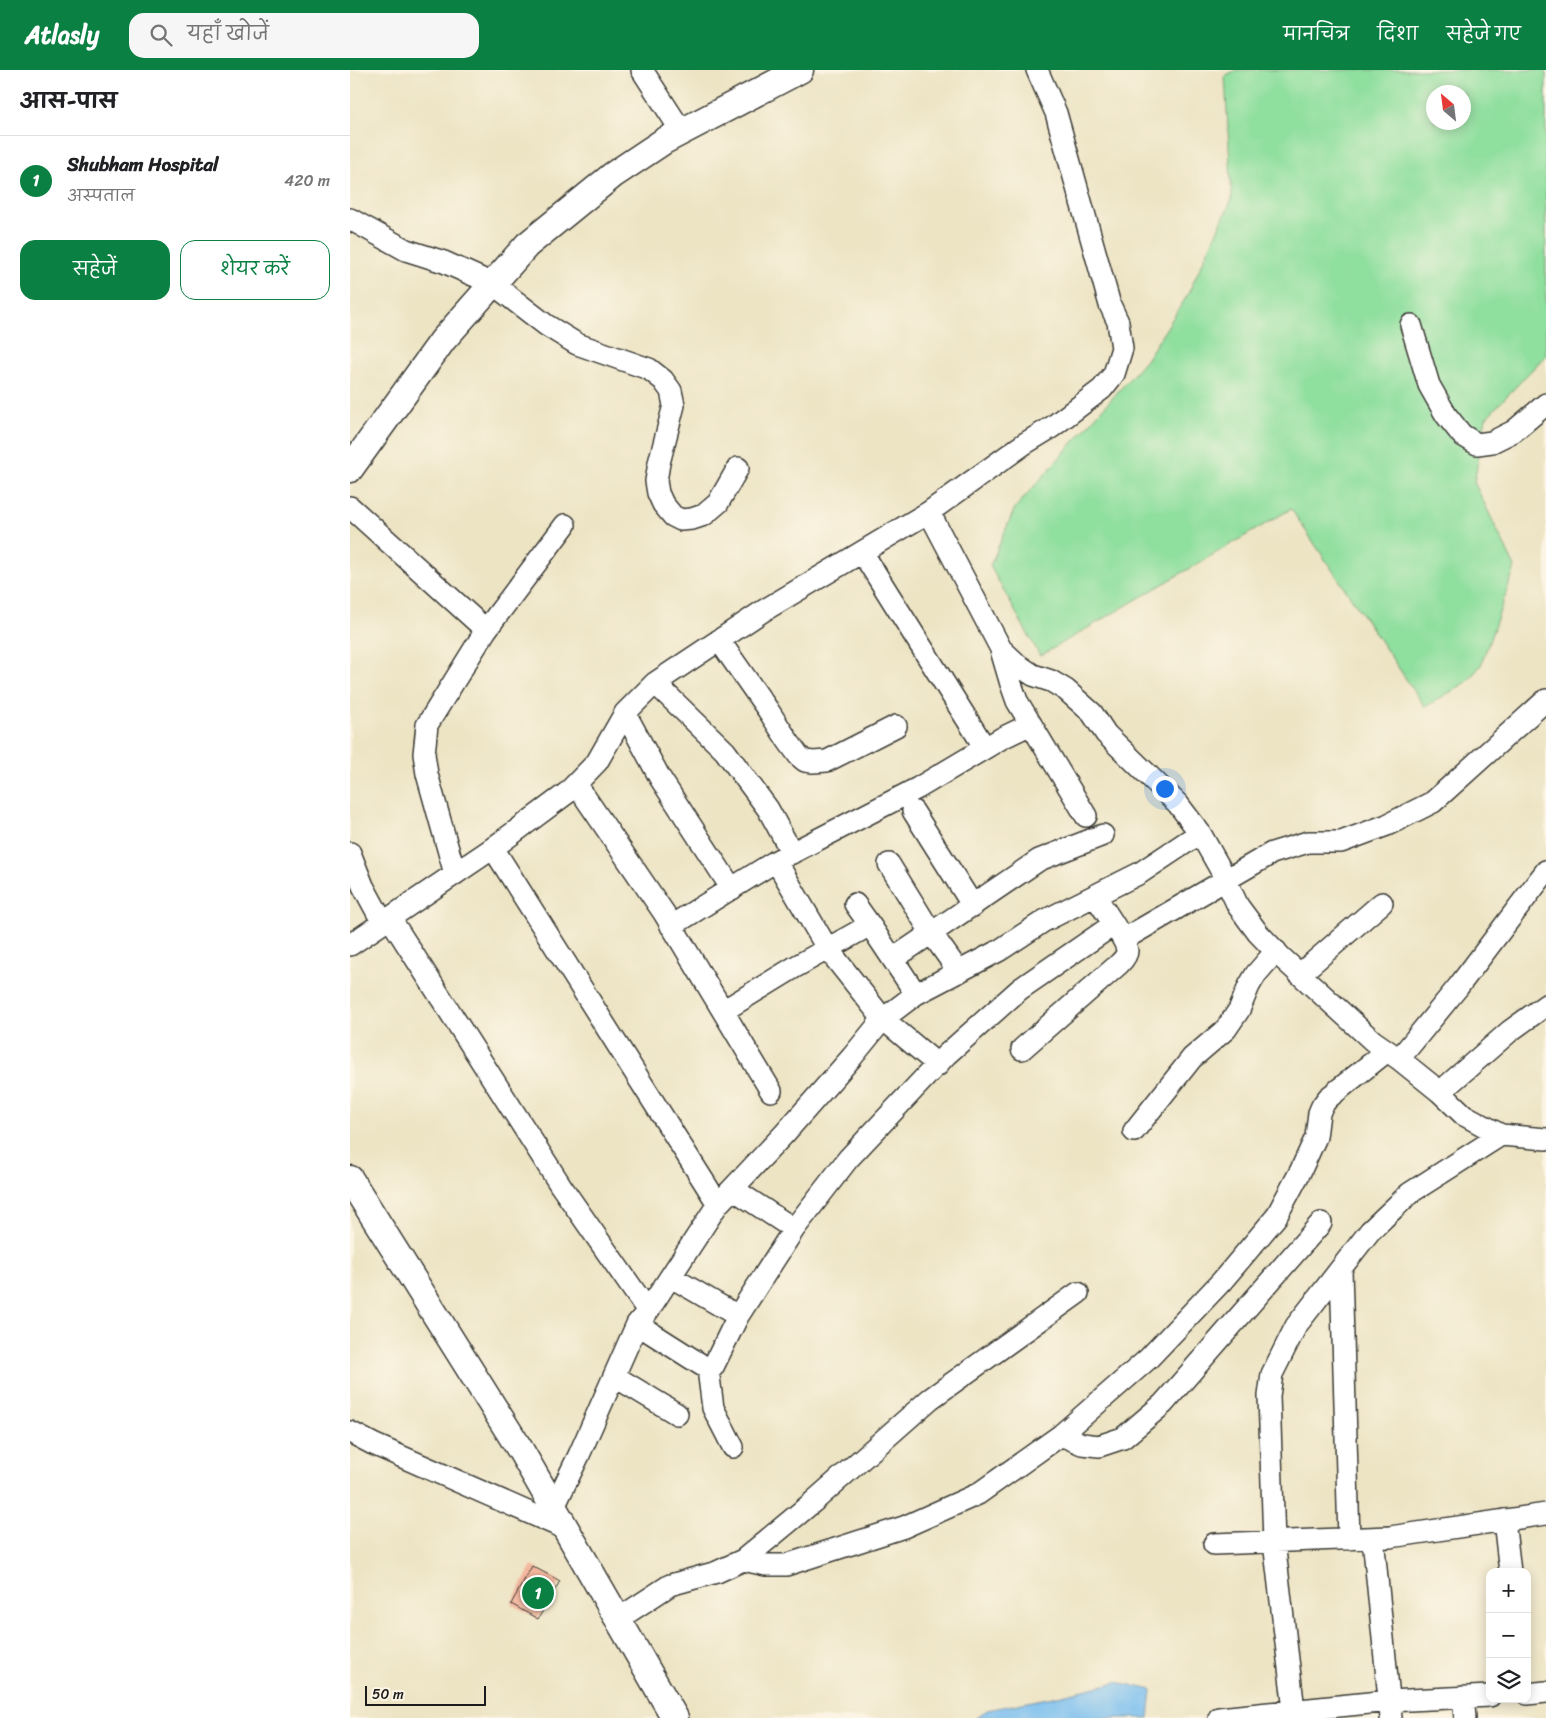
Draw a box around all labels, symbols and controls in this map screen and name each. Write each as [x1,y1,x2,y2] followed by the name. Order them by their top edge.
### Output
[129,13,479,58] search box
[25,14,99,56] text: Atlasly
[187,17,269,50] text: यहाँ खोजें
[1283,18,1349,50] text: मानचित्र
[1377,18,1418,50] text: दिशा
[1446,18,1521,50] text: सहेजे गए
[147,21,175,49] icon: search
[20,82,117,120] text: आस-पास
[1426,85,1471,130] north arrow
[67,148,218,181] text: Shubham Hospital
[33,166,39,195] text: 1
[284,166,330,195] text: 420 m
[67,181,135,210] text: अस्पताल
[20,240,170,300] button: सहेजें
[180,240,330,300] button: शेयर करें
[1152,776,1178,802] your location
[1486,1568,1531,1703] map controls
[1486,1568,1531,1613] button: +
[522,1574,554,1612] pin: 1
[1486,1613,1531,1658] button: −
[1486,1658,1531,1703] button: layers
[372,1682,404,1707] text: 50 m
[365,1683,486,1706] scale bar

